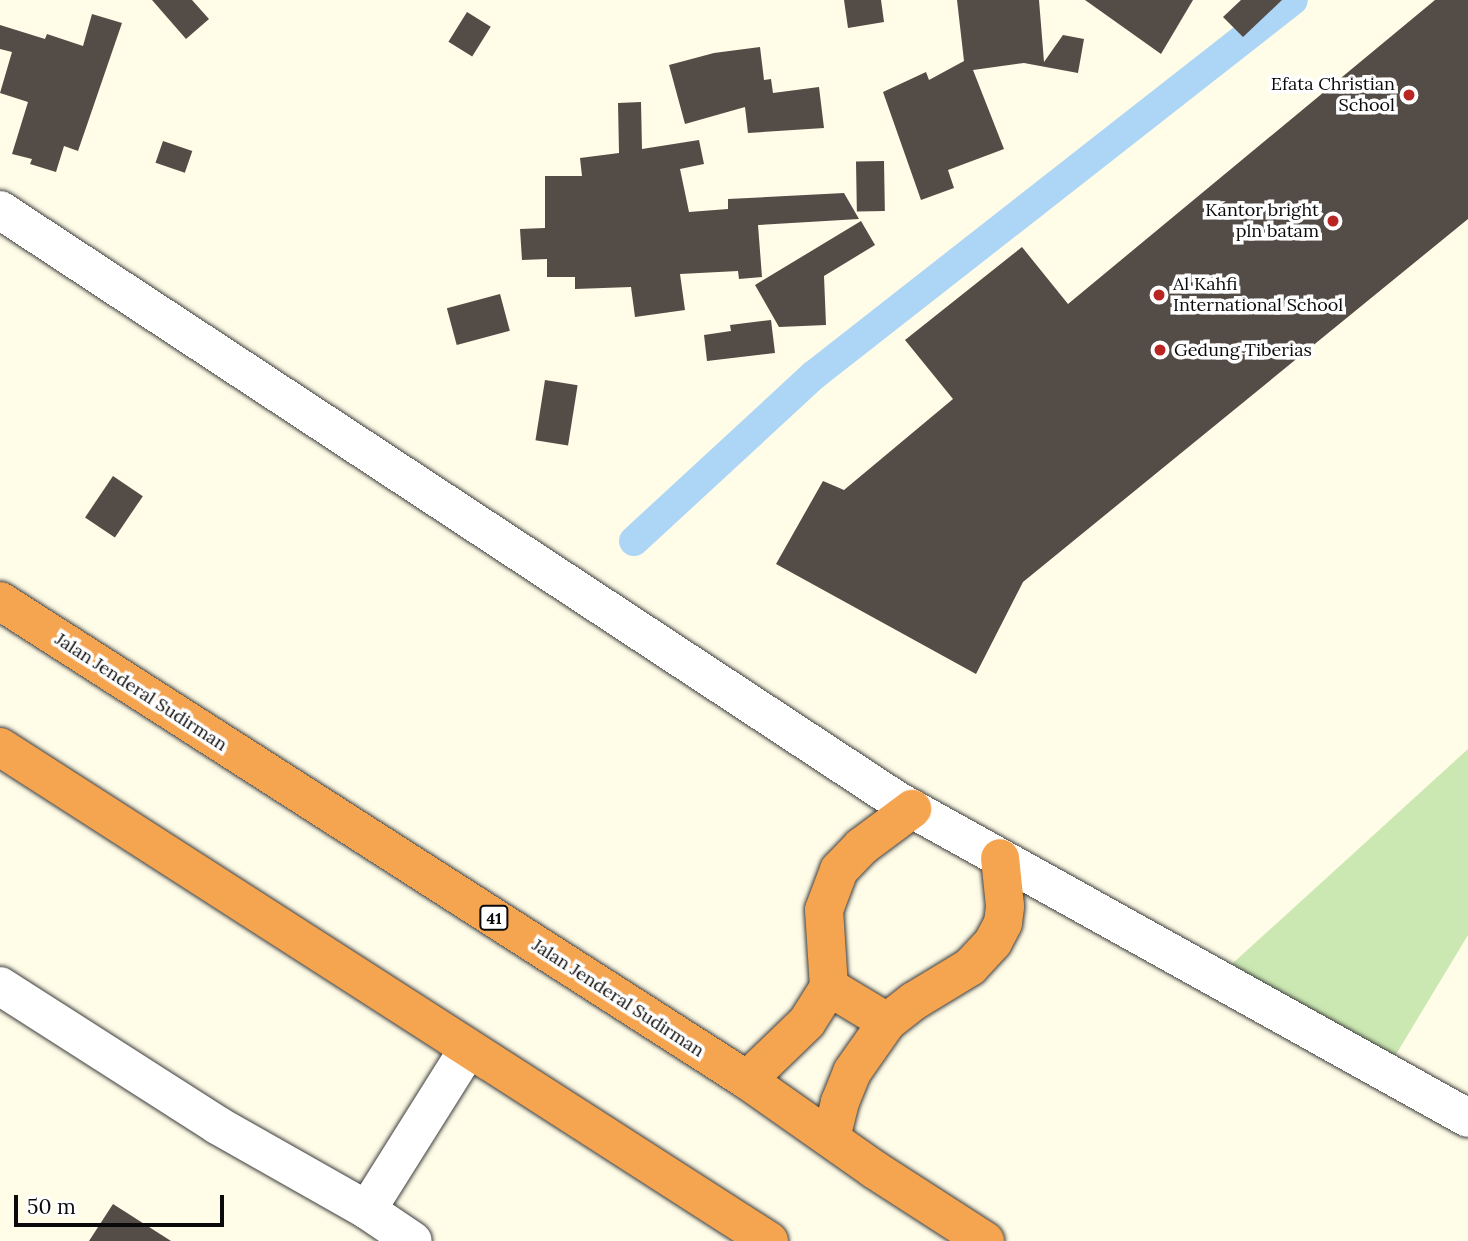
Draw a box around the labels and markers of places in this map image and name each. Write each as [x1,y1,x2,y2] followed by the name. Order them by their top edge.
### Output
[1271,74,1395,116] place label: Efata Christian School
[1401,87,1417,103] marker: Efata Christian School
[1205,200,1319,242] place label: Kantor bright pln batam
[1325,213,1341,229] marker: Kantor bright pln batam
[1173,274,1343,316] place label: Al Kahfi International School
[1151,287,1167,303] marker: Al Kahfi International School
[1174,339,1312,361] place label: Gedung Tiberias
[1152,342,1168,358] marker: Gedung Tiberias

